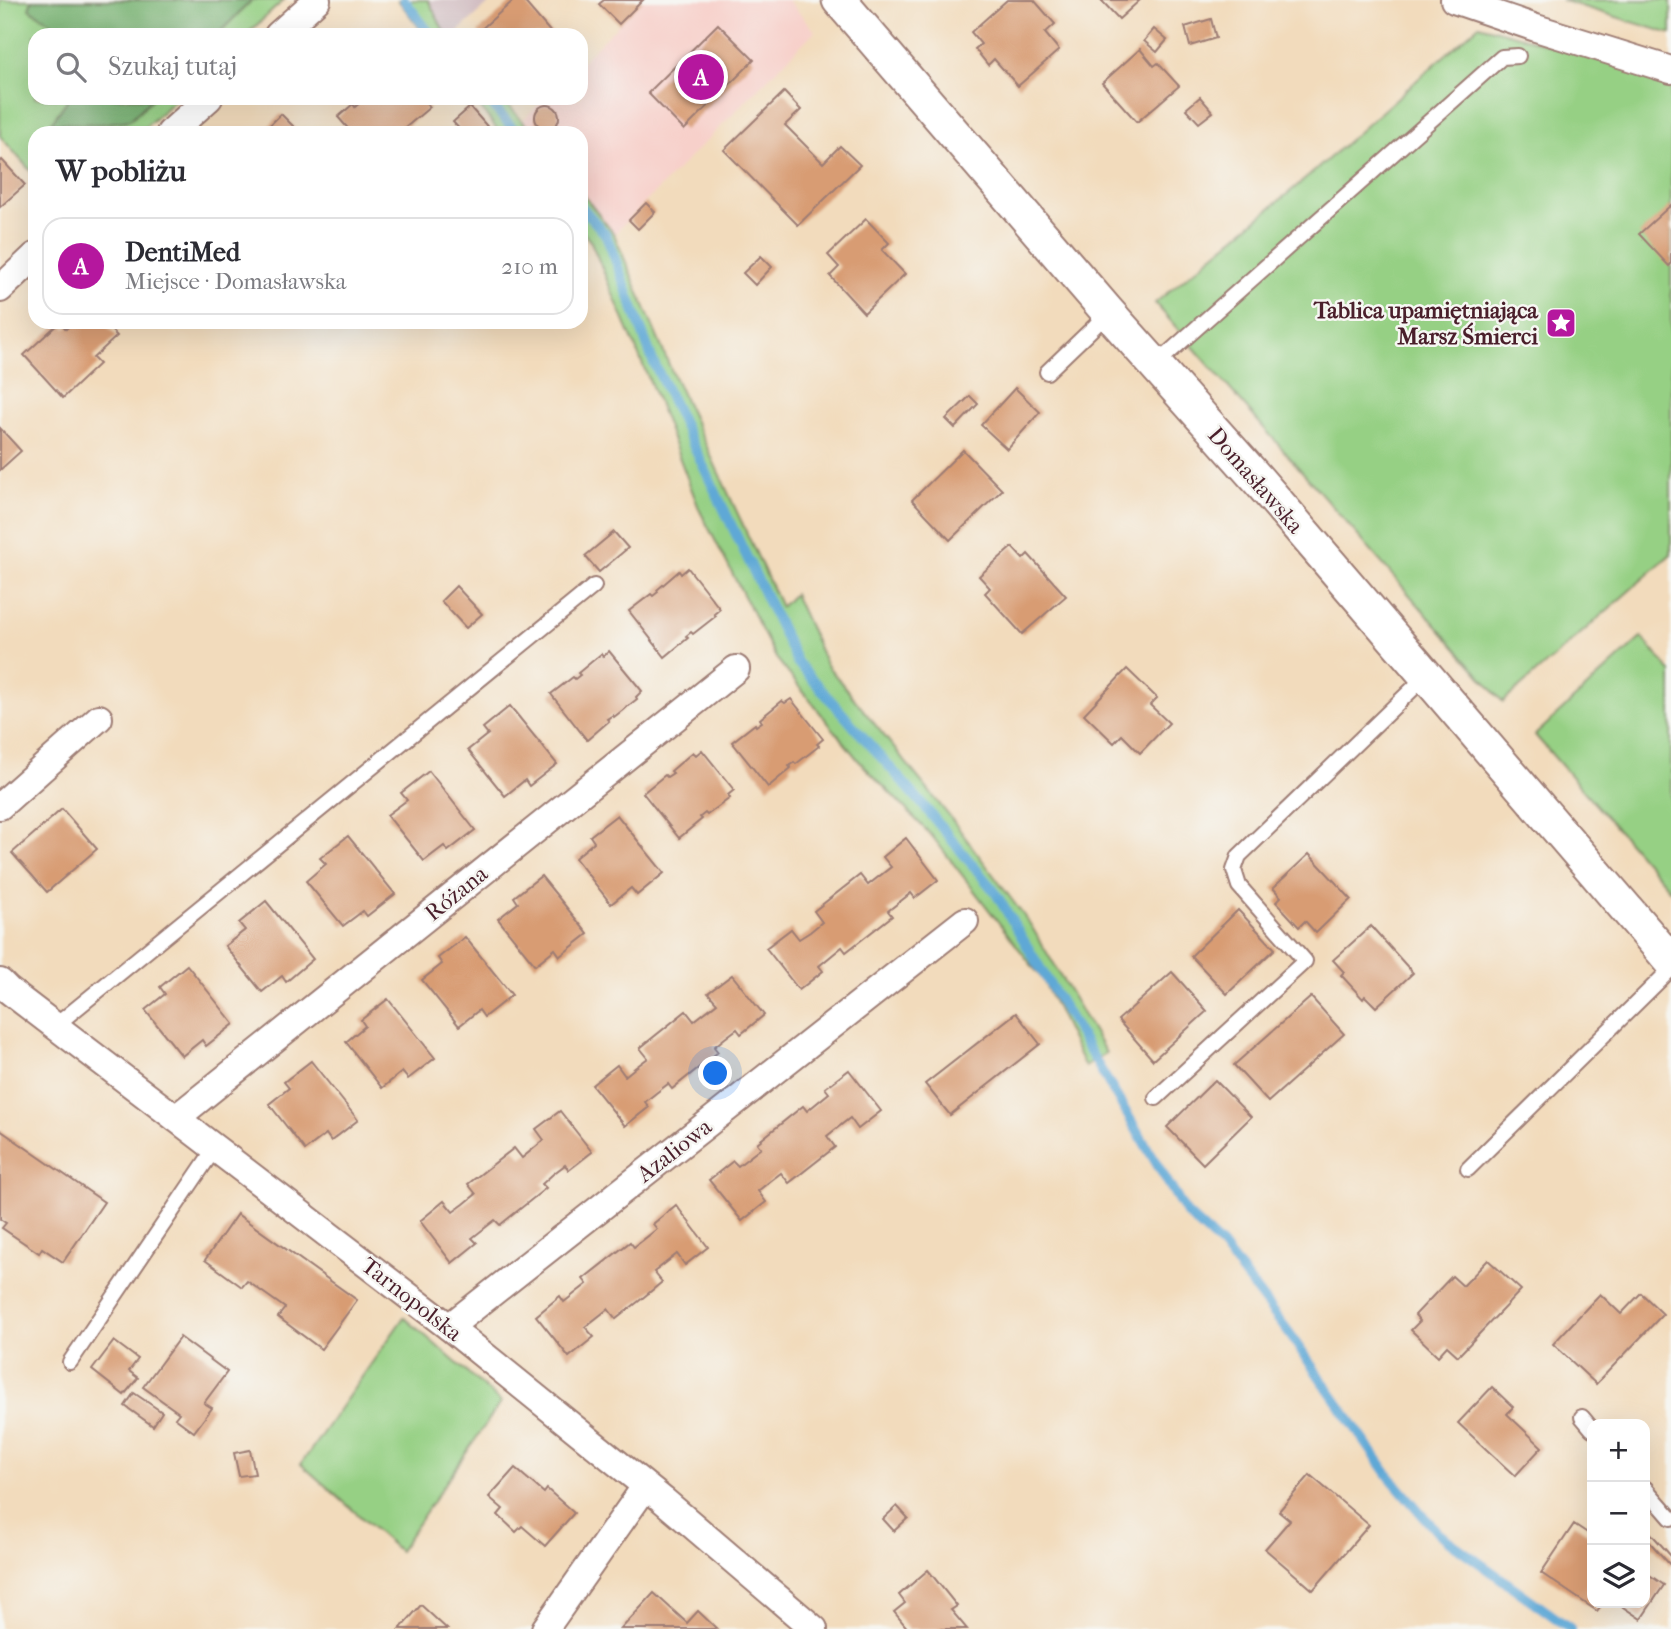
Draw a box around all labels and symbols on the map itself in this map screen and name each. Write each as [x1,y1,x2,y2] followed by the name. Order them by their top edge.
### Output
[678,51,724,103] pin: A
[1313,297,1539,350] place label: Tablica upamiętniająca Marsz Śmierci
[1544,306,1578,340] place icon: Tablica upamiętniająca Marsz Śmierci
[1202,422,1309,539] street label: Domasławska
[420,860,493,927] street label: Różana
[698,1056,732,1090] your location
[631,1113,717,1189] street label: Azaliowa
[356,1252,468,1347] street label: Tarnopolska

